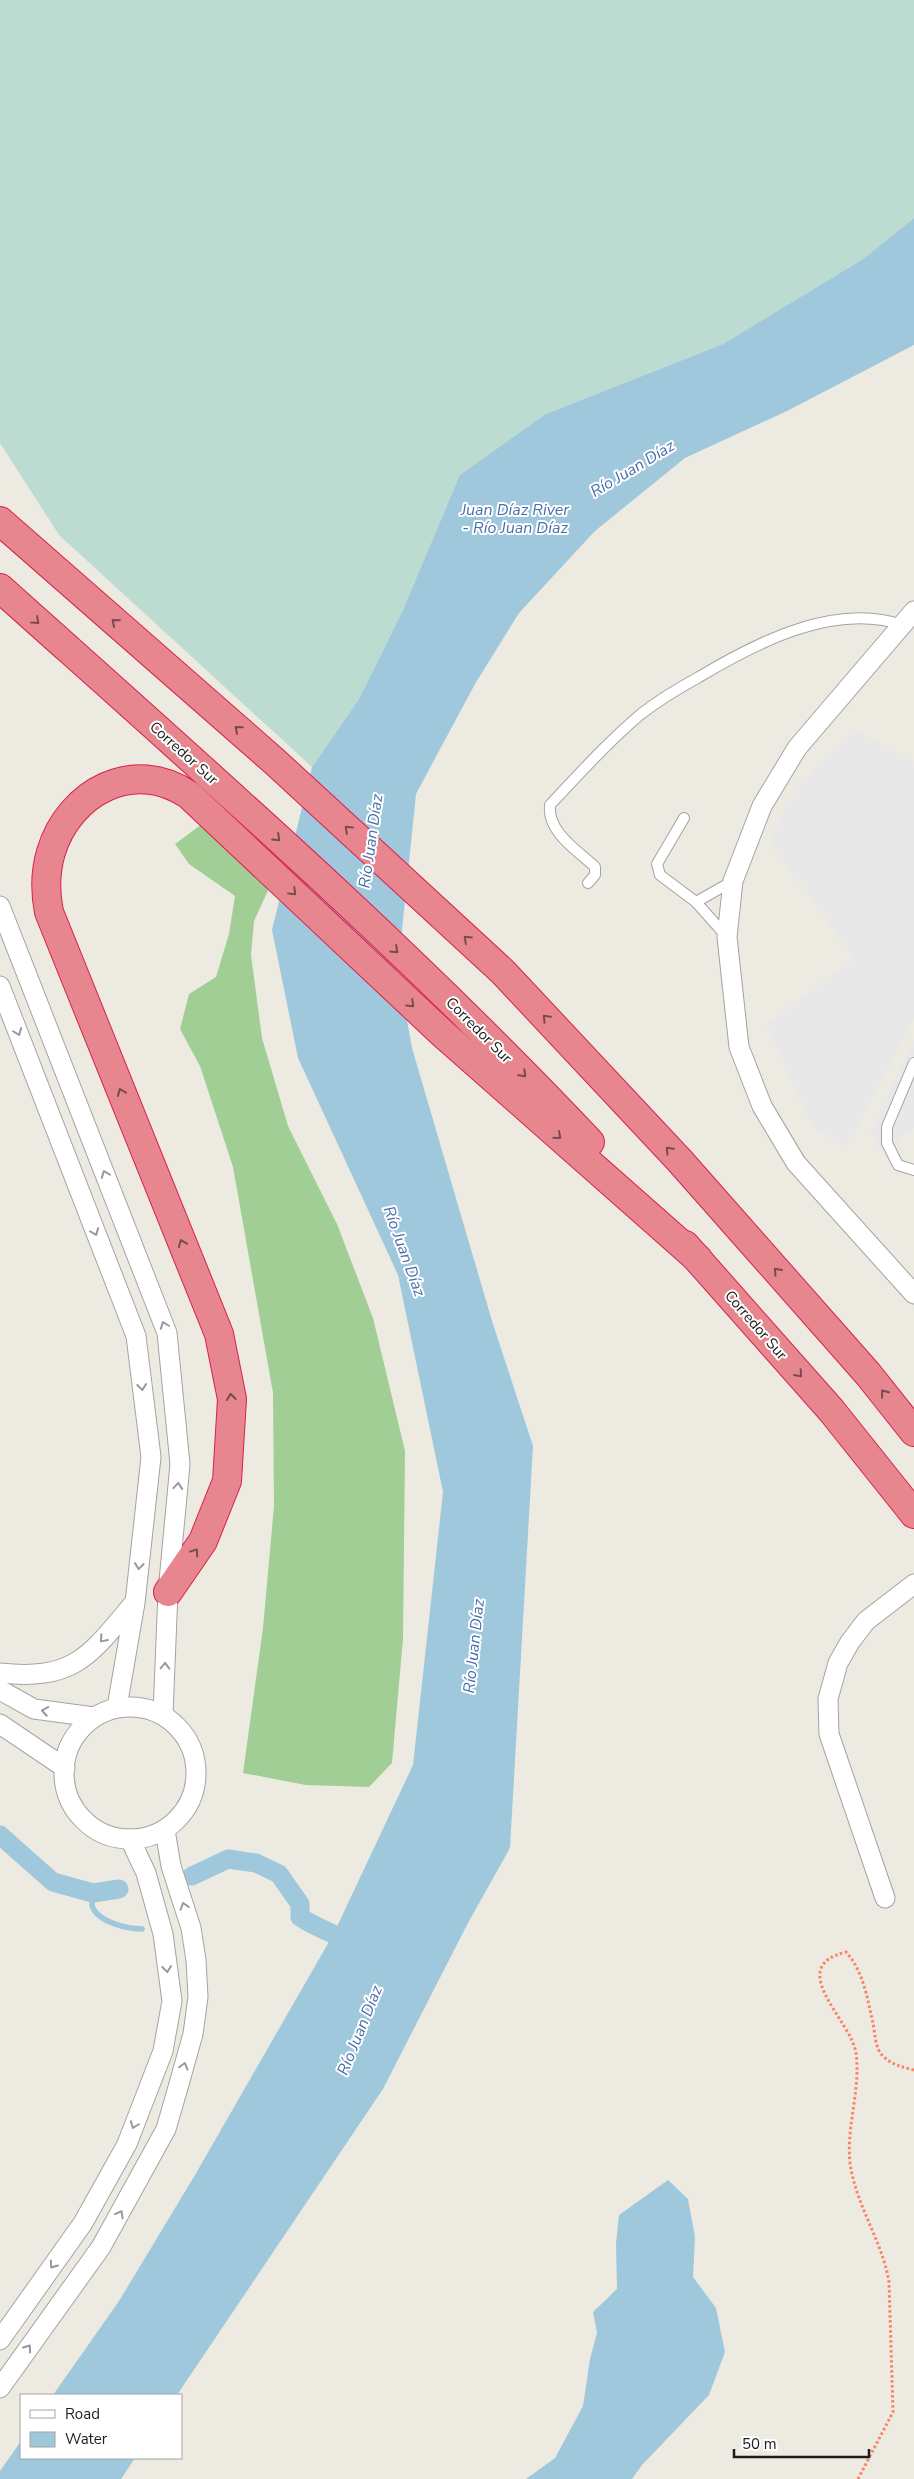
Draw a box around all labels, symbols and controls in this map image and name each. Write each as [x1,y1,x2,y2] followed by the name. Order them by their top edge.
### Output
[586,435,679,503] water label: Río Juan Díaz
[460,499,570,539] water label: Juan Díaz River - Río Juan Díaz
[31,615,40,624] one-way arrow
[112,619,121,628] one-way arrow
[145,717,223,790] street label: Corredor Sur
[234,726,243,735] one-way arrow
[354,792,389,890] water label: Río Juan Díaz
[344,826,353,835] one-way arrow
[271,832,280,841] one-way arrow
[288,887,297,896] one-way arrow
[463,936,472,945] one-way arrow
[389,944,398,953] one-way arrow
[442,993,517,1068] street label: Corredor Sur
[406,998,415,1007] one-way arrow
[543,1015,552,1024] one-way arrow
[11,1027,22,1036] one-way arrow
[517,1068,526,1077] one-way arrow
[117,1088,127,1097] one-way arrow
[553,1130,562,1139] one-way arrow
[666,1146,675,1155] one-way arrow
[100,1170,110,1178] one-way arrow
[378,1203,431,1300] water label: Río Juan Díaz
[89,1227,100,1236] one-way arrow
[178,1239,188,1247] one-way arrow
[774,1268,783,1277] one-way arrow
[720,1286,792,1364] street label: Corredor Sur
[160,1321,170,1330] one-way arrow
[793,1368,802,1377] one-way arrow
[136,1383,147,1391] one-way arrow
[880,1390,889,1399] one-way arrow
[225,1392,236,1400] one-way arrow
[172,1482,183,1490] one-way arrow
[189,1548,198,1558] one-way arrow
[134,1562,145,1570] one-way arrow
[458,1597,490,1694] water label: Río Juan Díaz
[100,1634,109,1643] one-way arrow
[159,1661,170,1669] one-way arrow
[41,1707,50,1717] one-way arrow
[180,1902,190,1911] one-way arrow
[162,1965,172,1973] one-way arrow
[332,1982,388,2078] water label: Río Juan Díaz
[178,2061,189,2070] one-way arrow
[130,2120,141,2129] one-way arrow
[113,2210,123,2219] one-way arrow
[50,2259,59,2269] one-way arrow
[23,2345,31,2354] one-way arrow
[20,2394,182,2459] legend
[65,2404,100,2424] text: Road
[734,2426,869,2458] scale bar
[65,2429,108,2449] text: Water
[742,2434,777,2454] text: 50 m

